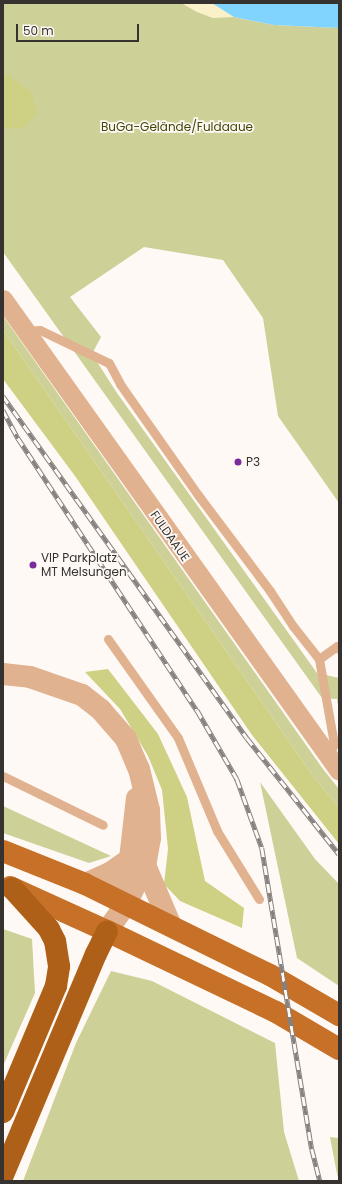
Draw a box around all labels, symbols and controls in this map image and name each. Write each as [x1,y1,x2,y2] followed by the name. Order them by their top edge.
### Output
[18,16,141,42] scale bar
[23,22,54,39] text: 50 m
[101,120,253,134] park label: BuGa-Gelände/Fuldaaue
[246,455,260,469] place label: P3
[233,457,243,467] marker: P3
[147,508,193,564] street label: FULDAAUE
[41,551,127,579] place label: VIP Parkplatz MT Melsungen
[28,560,38,570] marker: VIP Parkplatz MT Melsungen

